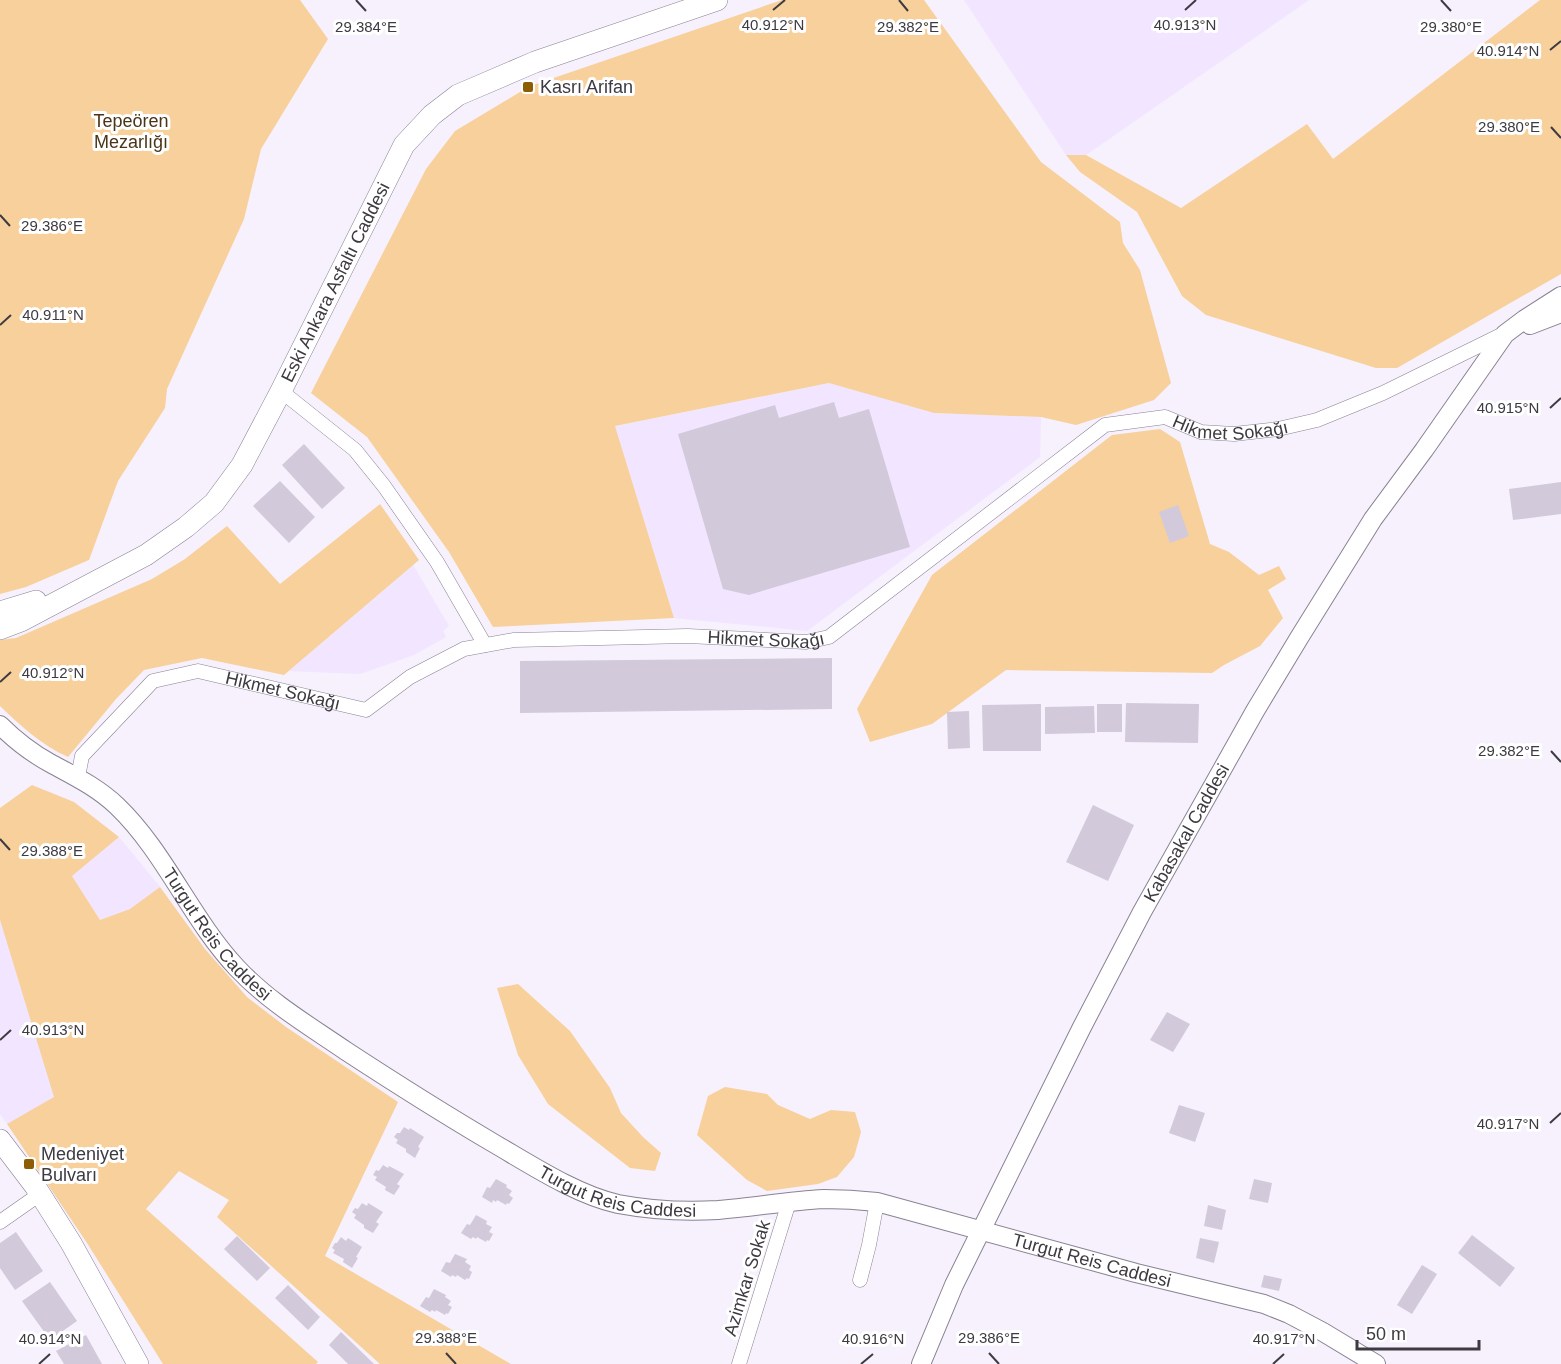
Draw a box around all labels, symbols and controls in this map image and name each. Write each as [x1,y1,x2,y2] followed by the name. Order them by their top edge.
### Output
[742,16,804,33] text: 40.912°N
[1154,16,1216,33] text: 40.913°N
[335,18,397,35] text: 29.384°E
[877,18,939,35] text: 29.382°E
[1420,18,1482,35] text: 29.380°E
[1477,42,1539,59] text: 40.914°N
[540,77,633,97] place label: Kasrı Arifan
[521,80,535,94] marker: Kasrı Arifan
[93,111,169,152] park label: Tepeören Mezarlığı
[1478,118,1540,135] text: 29.380°E
[277,179,394,385] street label: Eski Ankara Asfaltı Caddesi
[21,217,83,234] text: 29.386°E
[22,306,84,323] text: 40.911°N
[1477,399,1539,416] text: 40.915°N
[1170,411,1290,444] street label: Hikmet Sokağı
[707,627,826,652] street label: Hikmet Sokağı
[22,664,84,681] text: 40.912°N
[224,668,342,714] street label: Hikmet Sokağı
[1478,742,1540,759] text: 29.382°E
[1140,760,1233,905] street label: Kabasakal Caddesi
[21,842,83,859] text: 29.388°E
[159,864,275,1005] street label: Turgut Reis Caddesi
[22,1021,84,1038] text: 40.913°N
[1477,1115,1539,1132] text: 40.917°N
[41,1144,124,1185] place label: Medeniyet Bulvarı
[22,1157,36,1171] marker: Medeniyet Bulvarı
[535,1162,696,1221] street label: Turgut Reis Caddesi
[720,1217,774,1338] street label: Azimkar Sokak
[1010,1230,1173,1291] street label: Turgut Reis Caddesi
[1357,1313,1478,1351] scale bar
[1366,1324,1406,1344] text: 50 m
[415,1329,477,1346] text: 29.388°E
[958,1329,1020,1346] text: 29.386°E
[19,1330,81,1347] text: 40.914°N
[842,1330,904,1347] text: 40.916°N
[1253,1330,1315,1347] text: 40.917°N

